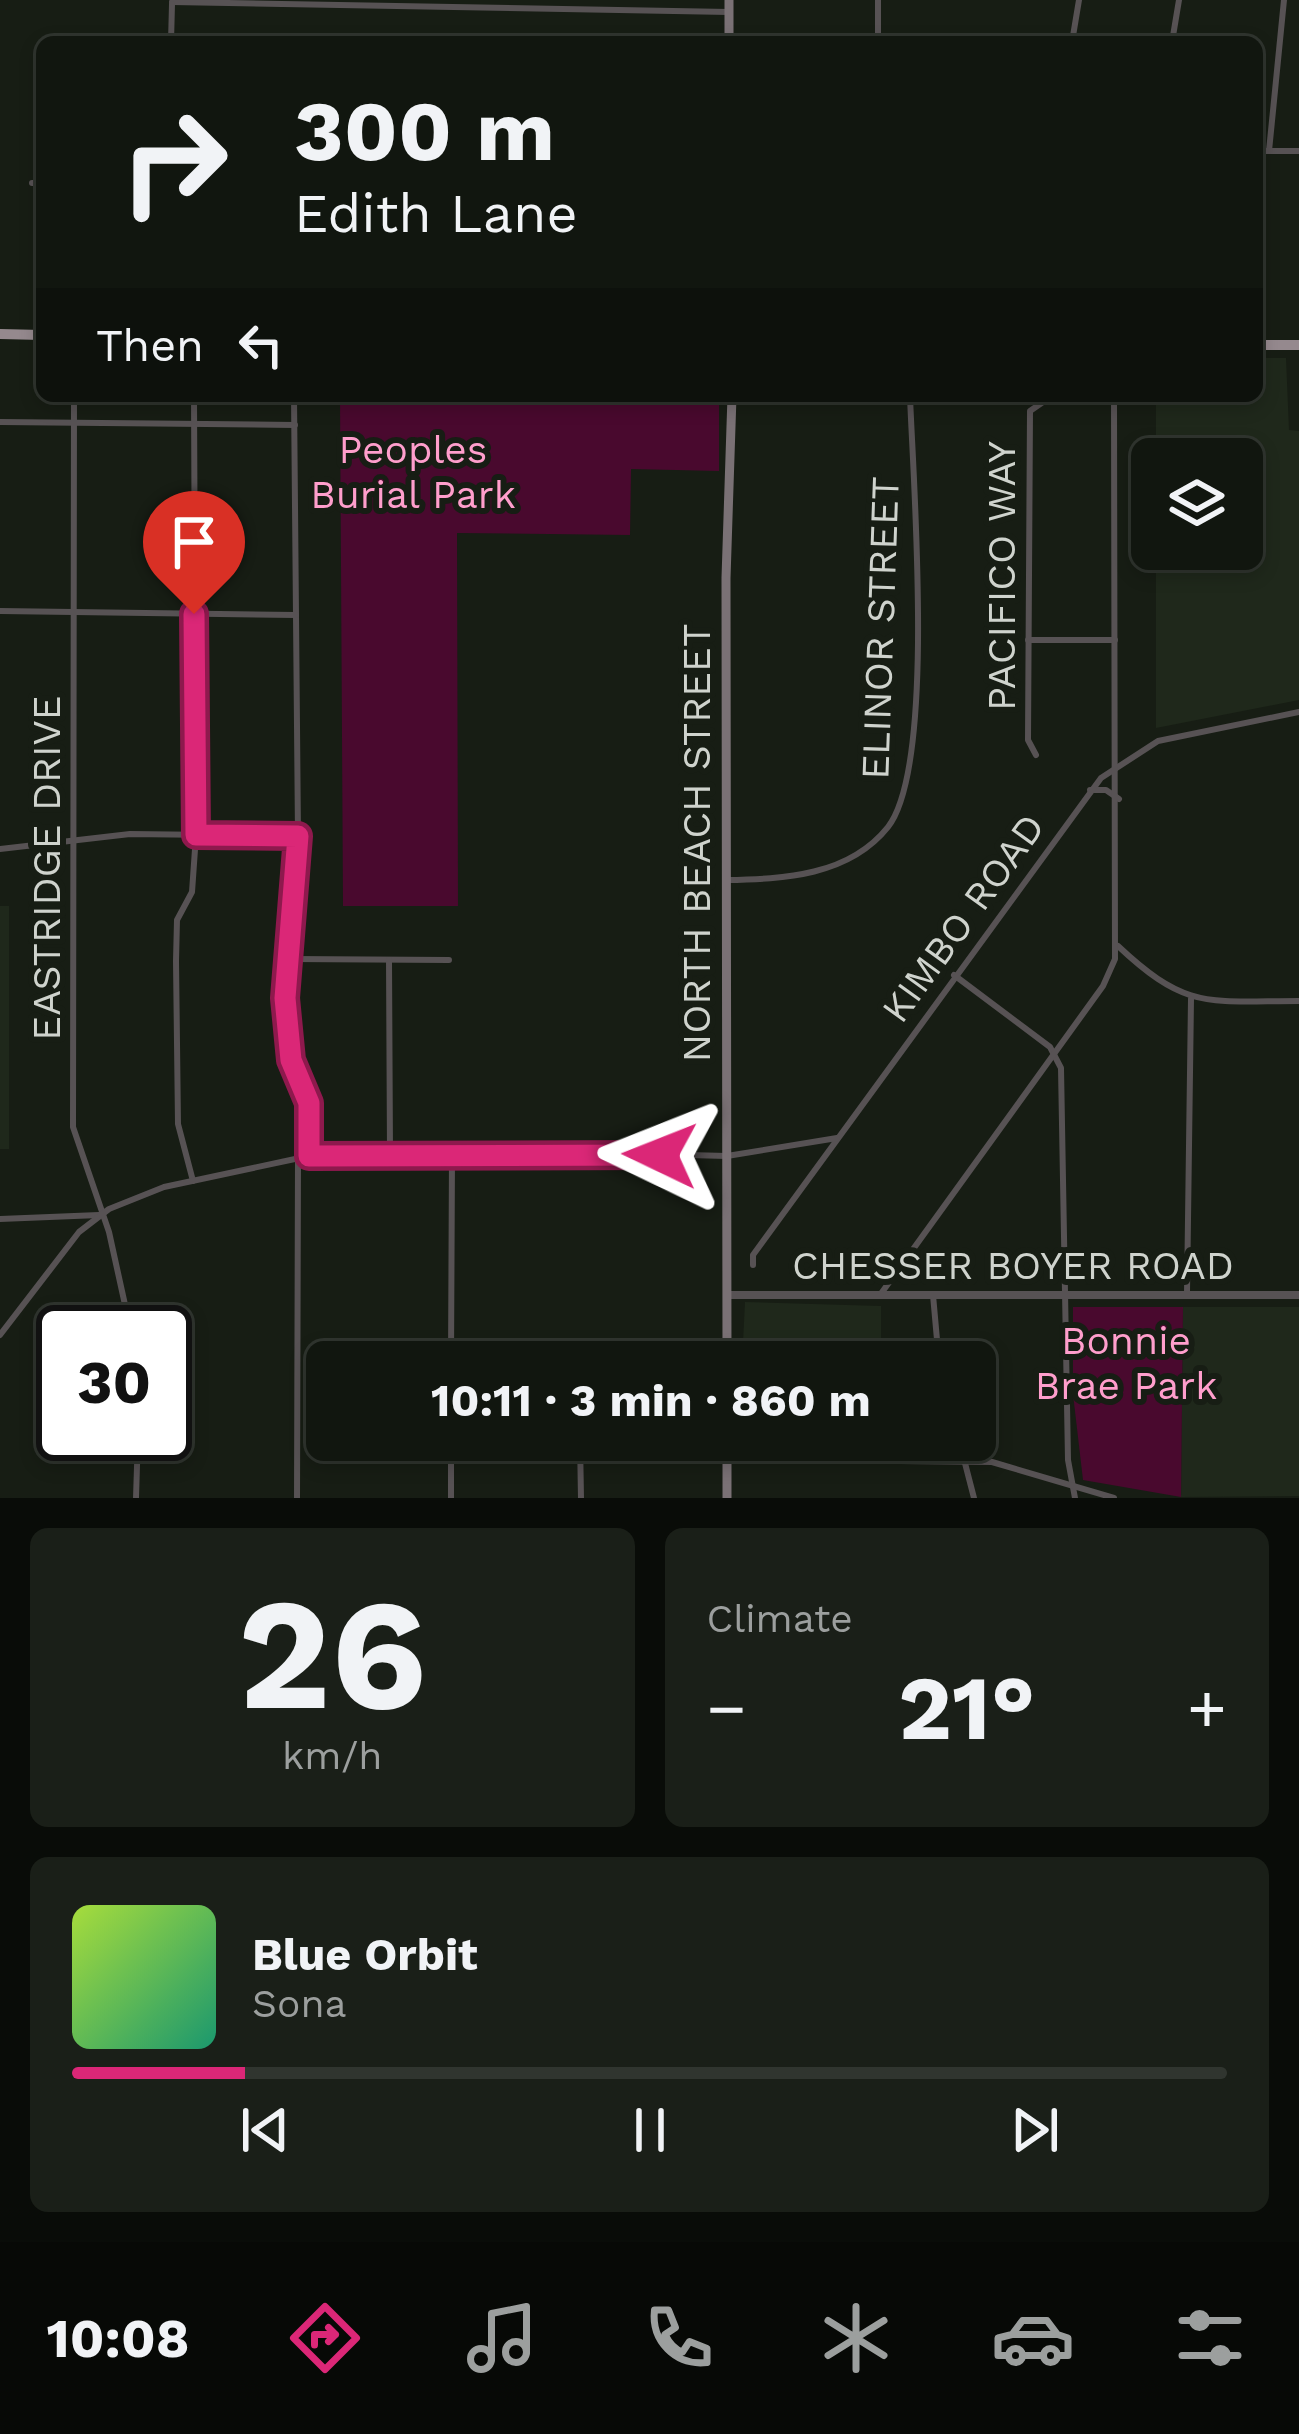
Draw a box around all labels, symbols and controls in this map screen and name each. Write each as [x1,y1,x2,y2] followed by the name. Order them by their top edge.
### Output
[294,82,555,180] text: 300 m
[96,84,252,240] icon: right
[294,182,578,245] text: Edith Lane
[228,312,294,378] icon: left
[96,319,204,372] text: Then
[310,427,516,517] park label: Peoples Burial Park
[1131,438,1263,570] map controls
[1131,438,1263,570] button: layers
[979,441,1024,711] street label: PACIFICO WAY
[852,476,908,780] street label: ELINOR STREET
[143,491,245,614] pin
[161,509,227,575] icon: arrive
[674,624,719,1062] street label: NORTH BEACH STREET
[24,695,69,1041] street label: EASTRIDGE DRIVE
[872,805,1054,1031] street label: KIMBO ROAD
[597,1092,723,1218] position arrow
[792,1243,1234,1288] street label: CHESSER BOYER ROAD
[36,1305,192,1461] speed limit sign: 30
[1035,1318,1217,1408] park label: Bonnie Brae Park
[431,1374,871,1427] text: 10:11 · 3 min · 860 m
[238,1563,427,1746] text: 26
[707,1596,853,1641] text: Climate
[898,1655,1035,1761] text: 21°
[707,1670,746,1747] text: −
[1187,1670,1227,1747] text: +
[282,1733,382,1778] text: km/h
[252,1928,478,1981] text: Blue Orbit
[252,1981,347,2026] text: Sona
[232,2097,298,2163] icon: previous
[617,2097,683,2163] icon: pause
[1002,2097,1068,2163] icon: next
[283,2296,367,2380] icon: directions
[460,2296,544,2380] icon: music
[637,2296,721,2380] icon: phone
[814,2296,898,2380] icon: climate
[991,2296,1075,2380] icon: car
[1168,2296,1252,2380] icon: filters
[47,2307,190,2370] text: 10:08

